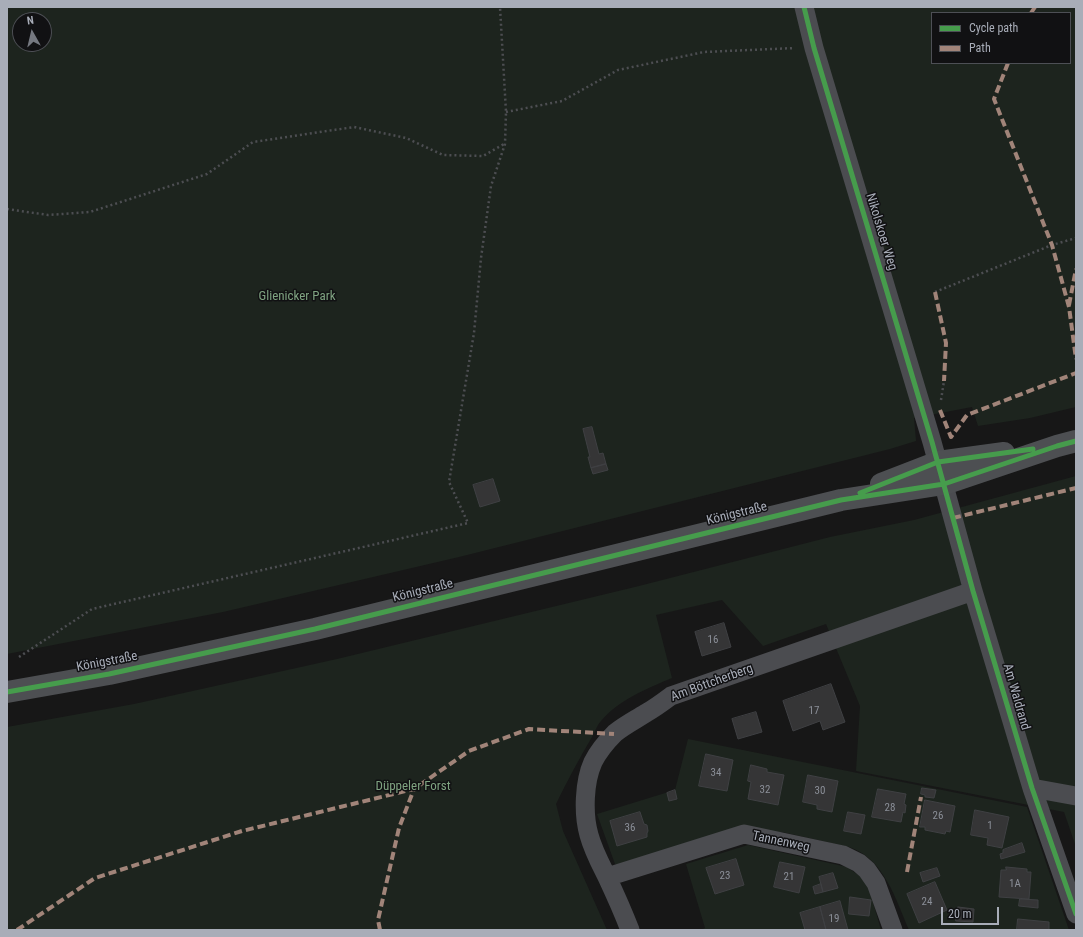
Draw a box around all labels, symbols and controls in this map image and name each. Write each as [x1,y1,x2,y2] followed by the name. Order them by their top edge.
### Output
[12,12,52,52] north arrow
[931,12,1071,64] legend
[26,14,35,28] text: N
[969,21,1018,35] text: Cycle path
[969,41,991,55] text: Path
[862,191,900,273] street label: Nikolskoer Weg
[259,289,335,305] park label: Glienicker Park
[705,499,769,529] street label: Königstraße
[391,576,455,606] street label: Königstraße
[708,633,718,647] house number: 16
[75,648,139,676] street label: Königstraße
[669,661,755,705] street label: Am Böttcherberg
[999,662,1033,732] street label: Am Waldrand
[809,704,819,718] house number: 17
[711,766,721,780] house number: 34
[375,779,451,795] park label: Düppeler Forst
[760,783,770,797] house number: 32
[815,784,825,798] house number: 30
[885,801,895,815] house number: 28
[933,809,943,823] house number: 26
[987,819,993,833] house number: 1
[625,821,635,835] house number: 36
[751,828,811,856] street label: Tannenweg
[720,869,730,883] house number: 23
[784,870,794,884] house number: 21
[1009,877,1021,891] house number: 1A
[922,895,932,909] house number: 24
[943,899,1001,925] scale bar
[948,907,972,921] text: 20 m
[829,912,839,926] house number: 19

